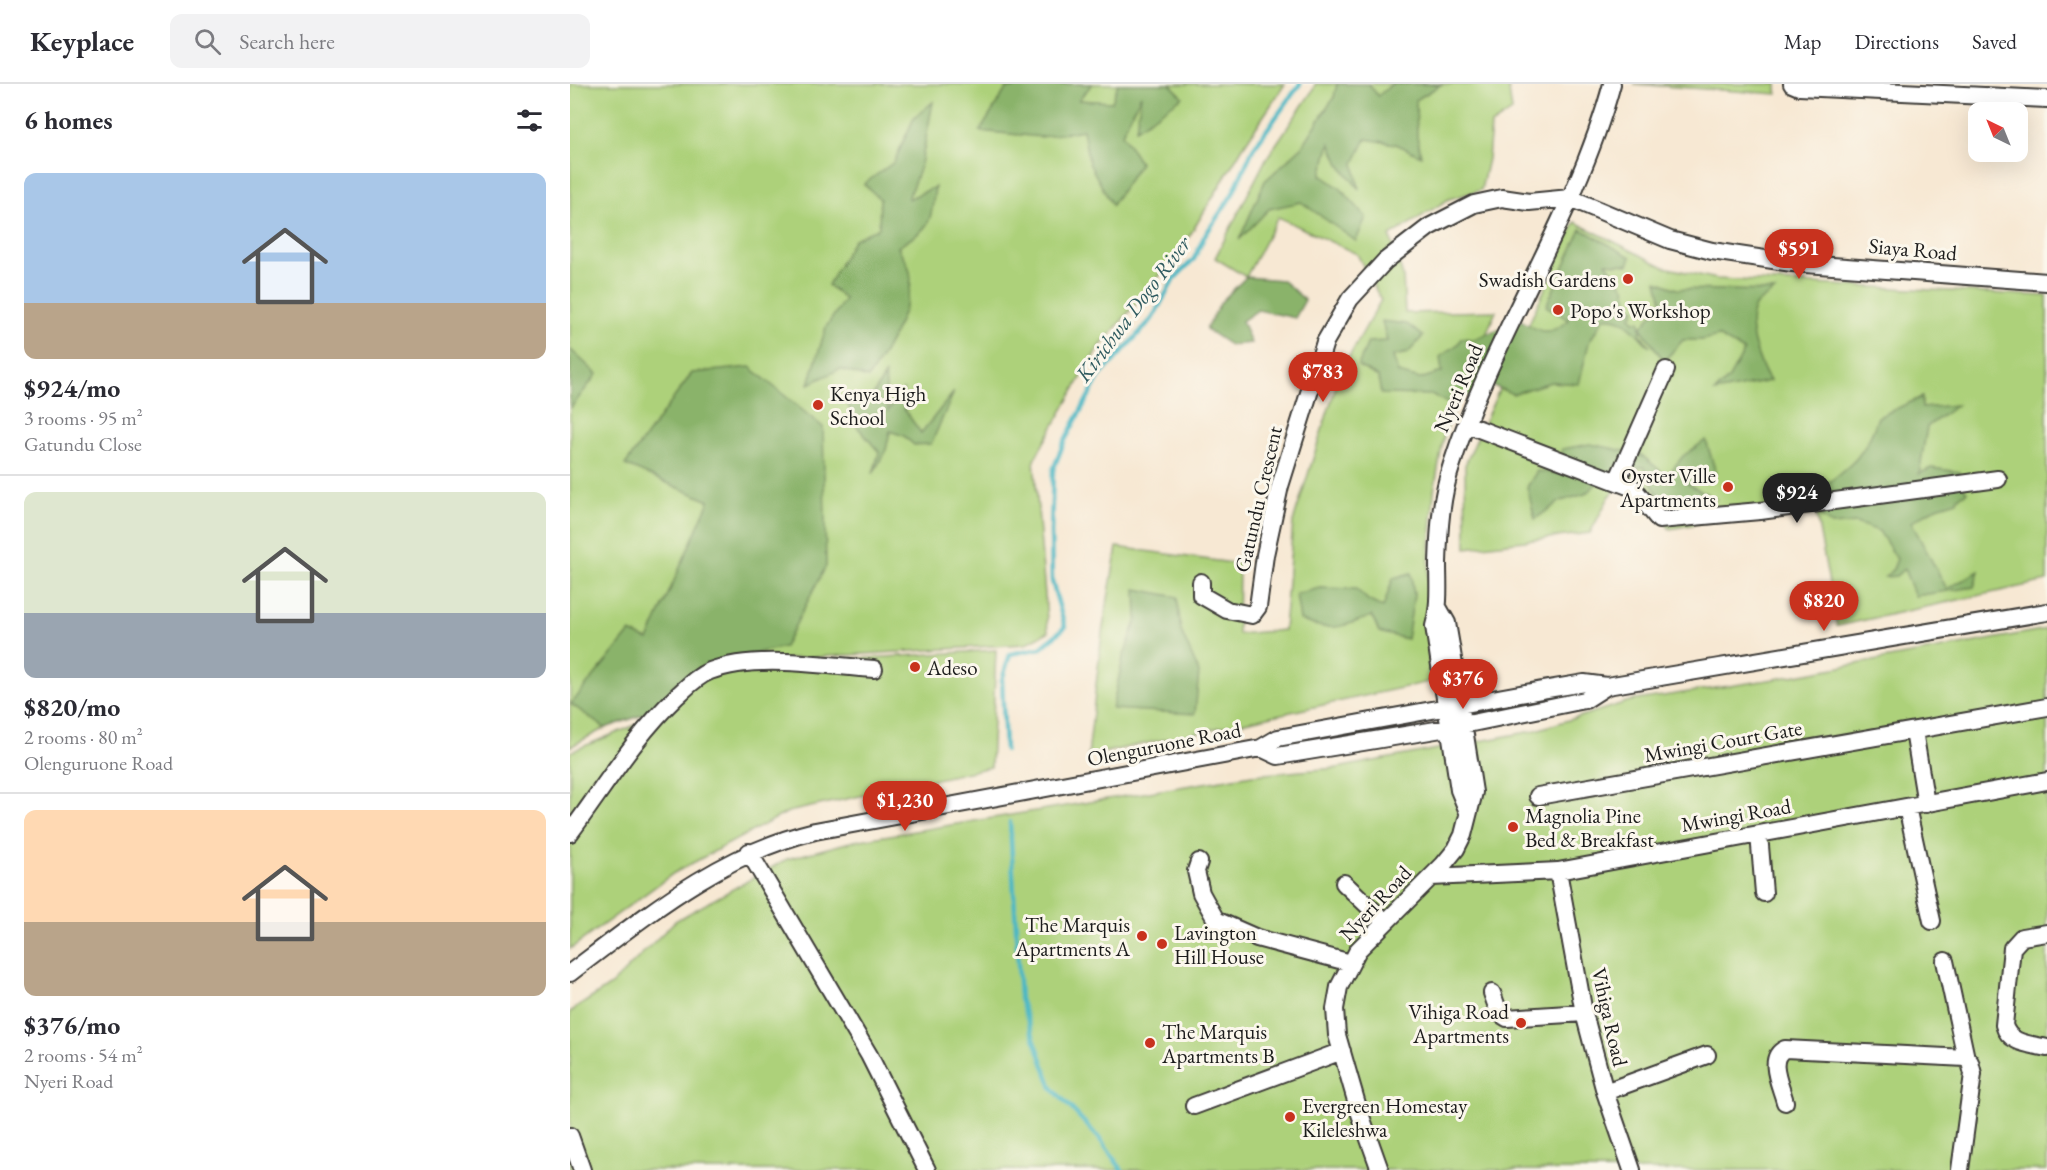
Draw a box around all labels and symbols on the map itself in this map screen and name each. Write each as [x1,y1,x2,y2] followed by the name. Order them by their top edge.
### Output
[1968,102,2028,162] north arrow
[1068,229,1198,388] water label: Kirichwa Dogo River
[1763,229,1835,280] pin: $591
[1868,232,1959,266] street label: Siaya Road
[1479,266,1616,293] place label: Swadish Gardens
[1621,272,1635,286] marker: Swadish Gardens
[1570,297,1711,324] place label: Popo's Workshop
[1551,303,1565,317] marker: Popo's Workshop
[1427,339,1489,436] street label: Nyeri Road
[1287,352,1359,403] pin: $783
[830,380,926,431] place label: Kenya High School
[811,398,825,412] marker: Kenya High School
[1228,423,1288,575] street label: Gatundu Crescent
[1619,462,1716,513] place label: Oyster Ville Apartments
[1761,473,1833,524] pin: $924
[1721,480,1735,494] marker: Oyster Ville Apartments
[1788,581,1860,632] pin: $820
[926,654,978,681] place label: Adeso
[1427,659,1499,710] pin: $376
[908,660,922,674] marker: Adeso
[1642,714,1804,768] street label: Mwingi Court Gate
[1085,716,1244,772] street label: Olenguruone Road
[856,781,954,832] pin: $1,230
[1679,792,1793,838] street label: Mwingi Road
[1525,802,1654,853] place label: Magnolia Pine Bed & Breakfast
[1506,820,1520,834] marker: Magnolia Pine Bed & Breakfast
[1333,859,1417,947] street label: Nyeri Road
[1014,911,1130,962] place label: The Marquis Apartments A
[1174,919,1264,970] place label: Lavington Hill House
[1135,929,1149,943] marker: The Marquis Apartments A
[1155,937,1169,951] marker: Lavington Hill House
[1586,965,1635,1069] street label: Vihiga Road
[1409,998,1509,1049] place label: Vihiga Road Apartments
[1514,1016,1528,1030] marker: Vihiga Road Apartments
[1161,1018,1275,1069] place label: The Marquis Apartments B
[1143,1036,1157,1050] marker: The Marquis Apartments B
[1302,1092,1468,1143] place label: Evergreen Homestay Kileleshwa
[1283,1110,1297,1124] marker: Evergreen Homestay Kileleshwa

